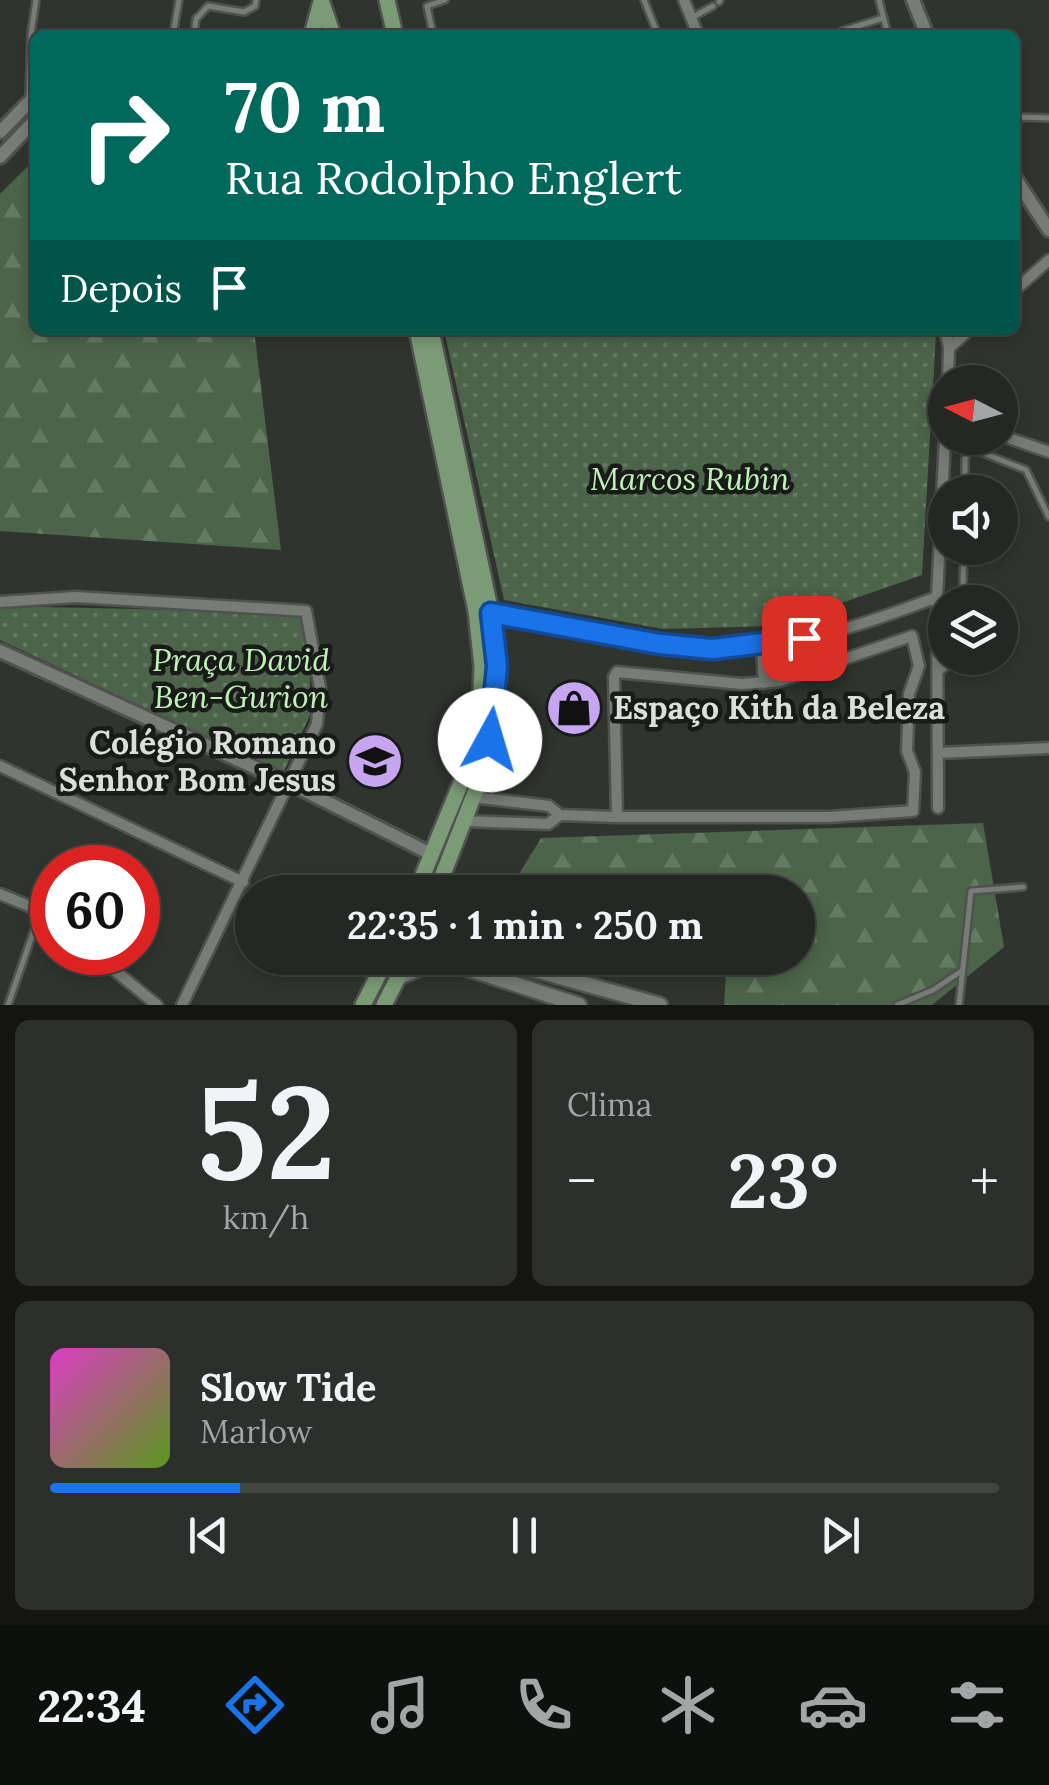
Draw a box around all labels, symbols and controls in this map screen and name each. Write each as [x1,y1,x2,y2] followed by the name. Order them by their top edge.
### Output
[225,62,385,151] text: 70 m
[60,70,190,200] icon: right
[225,149,682,206] text: Rua Rodolpho Englert
[202,260,257,315] icon: arrive
[60,264,182,312] text: Depois
[928,365,1018,455] north arrow
[928,365,1018,675] map controls
[590,458,790,499] park label: Marcos Rubin
[928,475,1018,565] button: sound
[928,585,1018,675] button: layers
[762,596,847,681] pin
[777,611,832,666] icon: arrive
[152,639,330,717] park label: Praça David Ben-Gurion
[544,678,604,738] shop icon: Espaço Kith da Beleza
[613,687,945,728] place label: Espaço Kith da Beleza
[438,688,542,792] position arrow
[59,722,336,800] place label: Colégio Romano Senhor Bom Jesus
[345,731,405,791] school or university icon: Colégio Romano Senhor Bom Jesus
[30,845,160,975] speed limit sign: 60
[347,901,703,949] text: 22:35 · 1 min · 250 m
[196,1048,336,1215] text: 52
[567,1084,652,1125] text: Clima
[728,1133,838,1229] text: 23°
[567,1146,596,1216] text: −
[970,1146,999,1216] text: +
[223,1197,309,1238] text: km/h
[200,1363,377,1411] text: Slow Tide
[200,1411,312,1452] text: Marlow
[181,1508,236,1563] icon: previous
[497,1508,552,1563] icon: pause
[813,1508,868,1563] icon: next
[220,1670,290,1740] icon: directions
[365,1670,435,1740] icon: music
[509,1670,579,1740] icon: phone
[653,1670,723,1740] icon: climate
[798,1670,868,1740] icon: car
[942,1670,1012,1740] icon: filters
[37,1677,146,1734] text: 22:34

